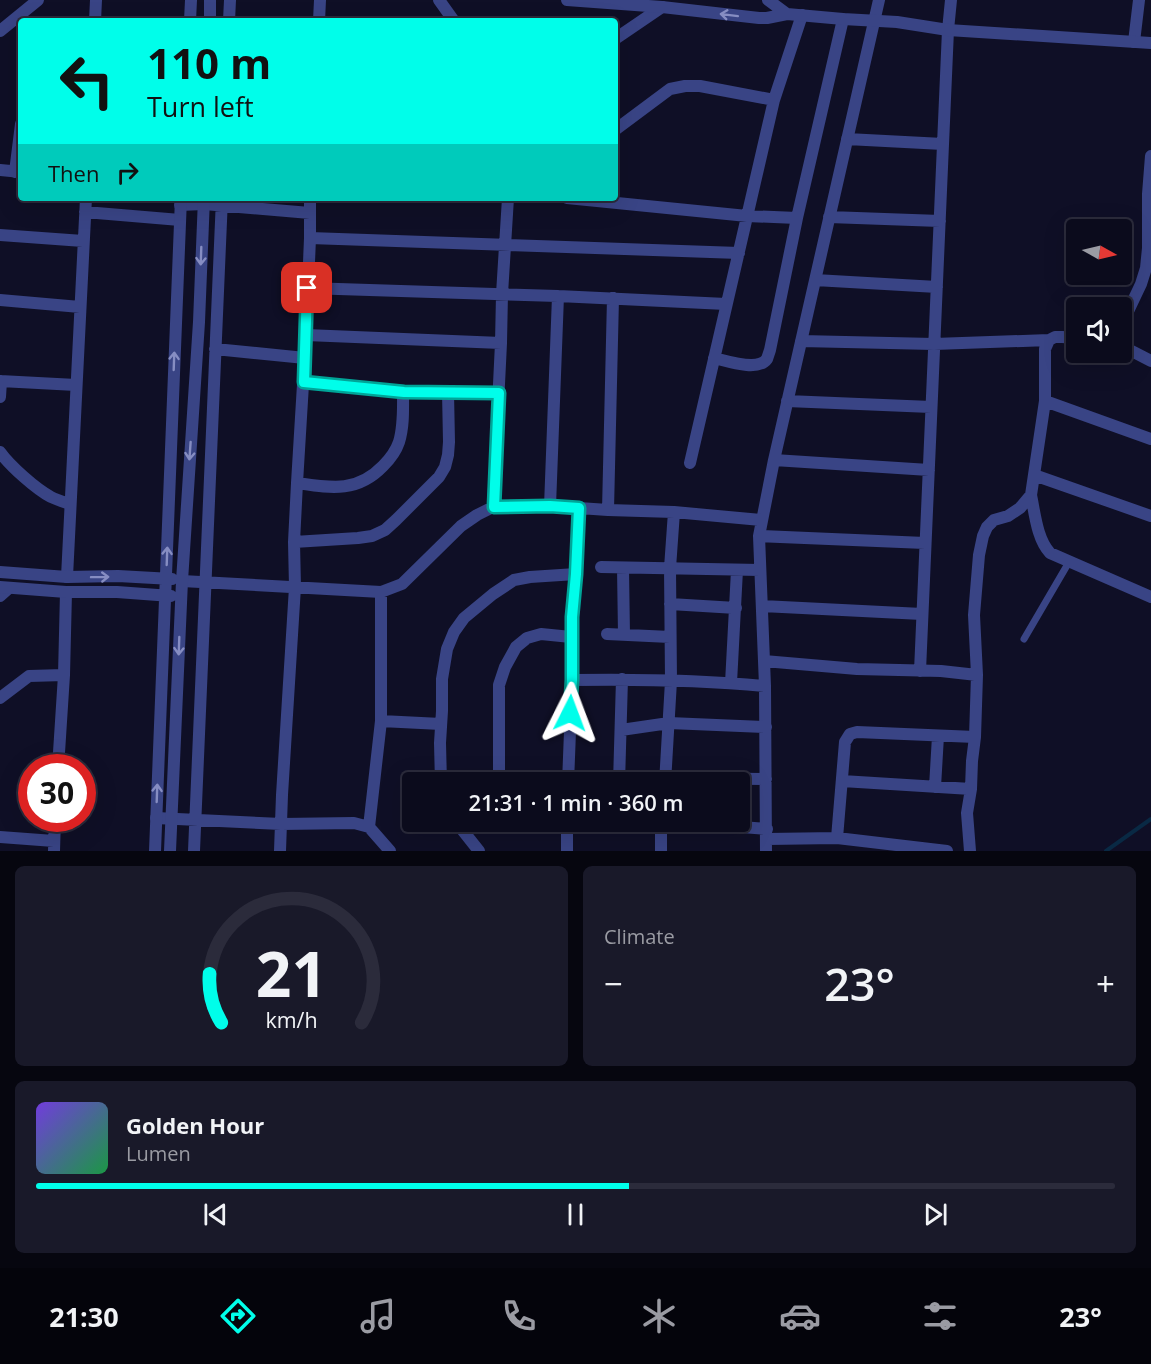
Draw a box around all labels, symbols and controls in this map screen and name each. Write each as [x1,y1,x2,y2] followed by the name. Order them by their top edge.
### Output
[720,9,739,20] one-way arrow
[147,34,271,91] text: 110 m
[48,42,126,120] icon: left
[147,88,254,125] text: Turn left
[111,156,144,189] icon: right
[48,158,99,188] text: Then
[1066,219,1132,285] north arrow
[1066,219,1132,363] map controls
[196,246,207,266] one-way arrow
[281,262,332,313] pin
[290,271,323,304] icon: arrive
[1066,297,1132,363] button: sound
[168,351,179,371] one-way arrow
[184,441,195,461] one-way arrow
[161,546,173,566] one-way arrow
[90,571,110,583] one-way arrow
[173,635,184,655] one-way arrow
[538,681,602,745] position arrow
[18,754,96,832] speed limit sign: 30
[151,783,163,803] one-way arrow
[468,787,684,817] text: 21:31 · 1 min · 360 m
[604,923,675,950] text: Climate
[256,930,327,1015] text: 21
[824,953,895,1014] text: 23°
[604,961,623,1006] text: −
[1096,961,1115,1006] text: +
[265,1005,318,1034] text: km/h
[126,1110,264,1140] text: Golden Hour
[126,1140,191,1167] text: Lumen
[199,1198,232,1231] icon: previous
[559,1198,592,1231] icon: pause
[919,1198,952,1231] icon: next
[217,1295,259,1337] icon: directions
[357,1295,399,1337] icon: music
[498,1295,540,1337] icon: phone
[638,1295,680,1337] icon: climate
[779,1295,821,1337] icon: car
[919,1295,961,1337] icon: filters
[49,1298,119,1335] text: 21:30
[1059,1298,1102,1335] text: 23°

